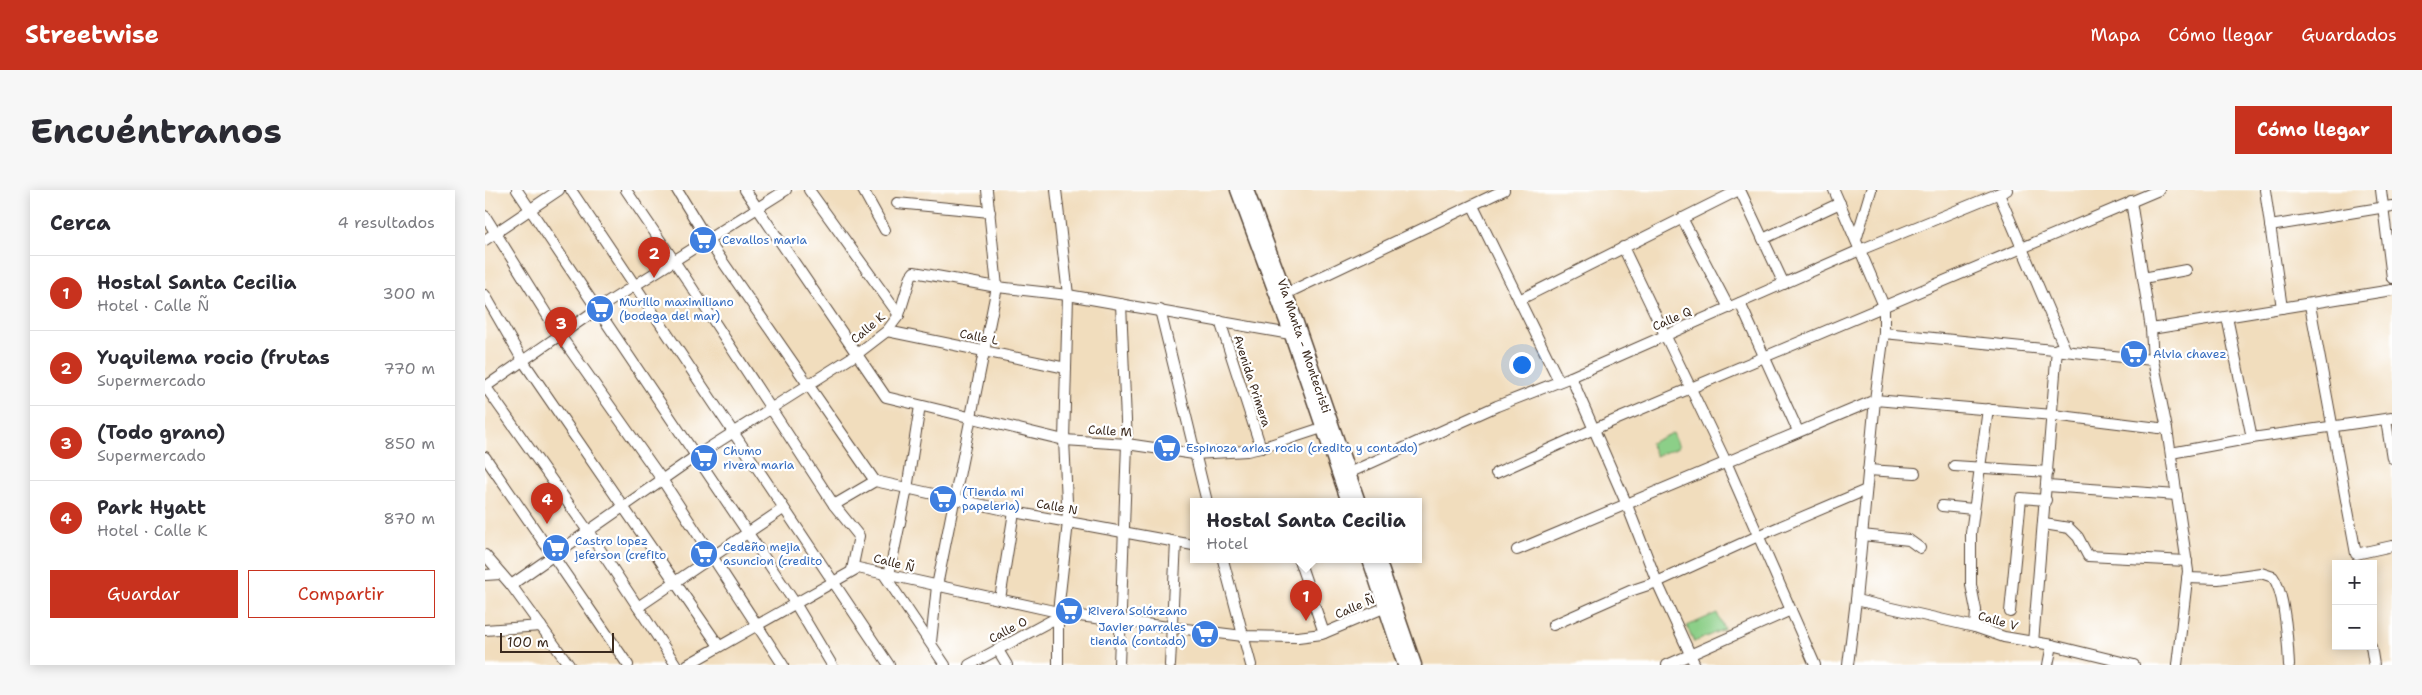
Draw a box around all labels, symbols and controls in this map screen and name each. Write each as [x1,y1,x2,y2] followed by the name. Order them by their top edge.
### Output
[25,19,159,51] text: Streetwise
[2090,23,2140,47] text: Mapa
[2168,23,2273,47] text: Cómo llegar
[2301,23,2397,47] text: Guardados
[2235,106,2392,154] button: Cómo llegar
[30,107,282,154] text: Encuéntranos
[50,209,111,237] text: Cerca
[337,212,435,233] text: 4 resultados
[688,225,718,255] supermarket icon: Cevallos maria
[722,232,808,248] place label: Cevallos maria
[638,237,670,278] pin: 2
[97,270,296,295] text: Hostal Santa Cecilia
[1273,277,1335,415] street label: Vía Manta - Montecristi
[62,283,70,304] text: 1
[383,283,435,304] text: 300 m
[585,294,615,324] supermarket icon: Murillo maximiliano (bodega del mar)
[619,294,734,324] place label: Murillo maximiliano (bodega del mar)
[97,295,210,316] text: Hotel · Calle Ñ
[1650,303,1694,335] street label: Calle Q
[545,307,577,348] pin: 3
[847,309,889,347] street label: Calle K
[958,325,1000,349] street label: Calle L
[1230,333,1275,429] street label: Avenida Primera
[2119,339,2149,369] supermarket icon: Alvia chavez
[97,345,330,370] text: Yuquilema rocio (frutas
[2153,346,2227,362] place label: Alvia chavez
[1509,352,1535,378] your location
[60,358,72,379] text: 2
[383,358,435,379] text: 770 m
[97,370,206,391] text: Supermercado
[97,420,225,445] text: (Todo grano)
[1087,421,1133,441] street label: Calle M
[60,433,72,454] text: 3
[384,433,435,454] text: 850 m
[1152,433,1182,463] supermarket icon: Espinoza arias rocio (credito y contado)
[1186,440,1418,456] place label: Espinoza arias rocio (credito y contado)
[689,443,719,473] supermarket icon: Chumo rivera maria
[723,443,795,473] place label: Chumo rivera maria
[97,445,206,466] text: Supermercado
[531,483,563,524] pin: 4
[928,484,958,514] supermarket icon: (Tienda mi papeleria)
[962,484,1024,514] place label: (Tienda mi papeleria)
[97,495,206,520] text: Park Hyatt
[1035,495,1079,519] street label: Calle N
[1190,498,1422,563] popup
[60,508,72,529] text: 4
[384,508,435,529] text: 870 m
[1206,508,1406,533] text: Hostal Santa Cecilia
[97,520,208,541] text: Hotel · Calle K
[541,533,571,563] supermarket icon: Castro lopez jeferson (crefito
[574,533,666,563] place label: Castro lopez jeferson (crefito
[1206,533,1248,554] text: Hotel
[689,539,719,569] supermarket icon: Cedeño mejia asuncion (credito
[723,539,822,569] place label: Cedeño mejia asuncion (credito
[872,550,916,576] street label: Calle Ñ
[2332,560,2377,650] map controls
[2332,560,2377,605] button: +
[50,570,238,618] button: Guardar
[248,570,435,618] button: Compartir
[1290,580,1322,621] pin: 1
[1333,591,1377,623] street label: Calle Ñ
[1054,596,1084,626] supermarket icon: Rivera Solórzano
[1088,603,1187,619] place label: Rivera Solórzano
[2332,605,2377,650] button: −
[1976,608,2020,634] street label: Calle V
[986,613,1030,647] street label: Calle O
[1090,619,1186,649] place label: Javier parrales tienda (contado)
[1190,619,1220,649] supermarket icon: Javier parrales tienda (contado)
[500,630,614,653] scale bar
[507,633,549,651] text: 100 m

